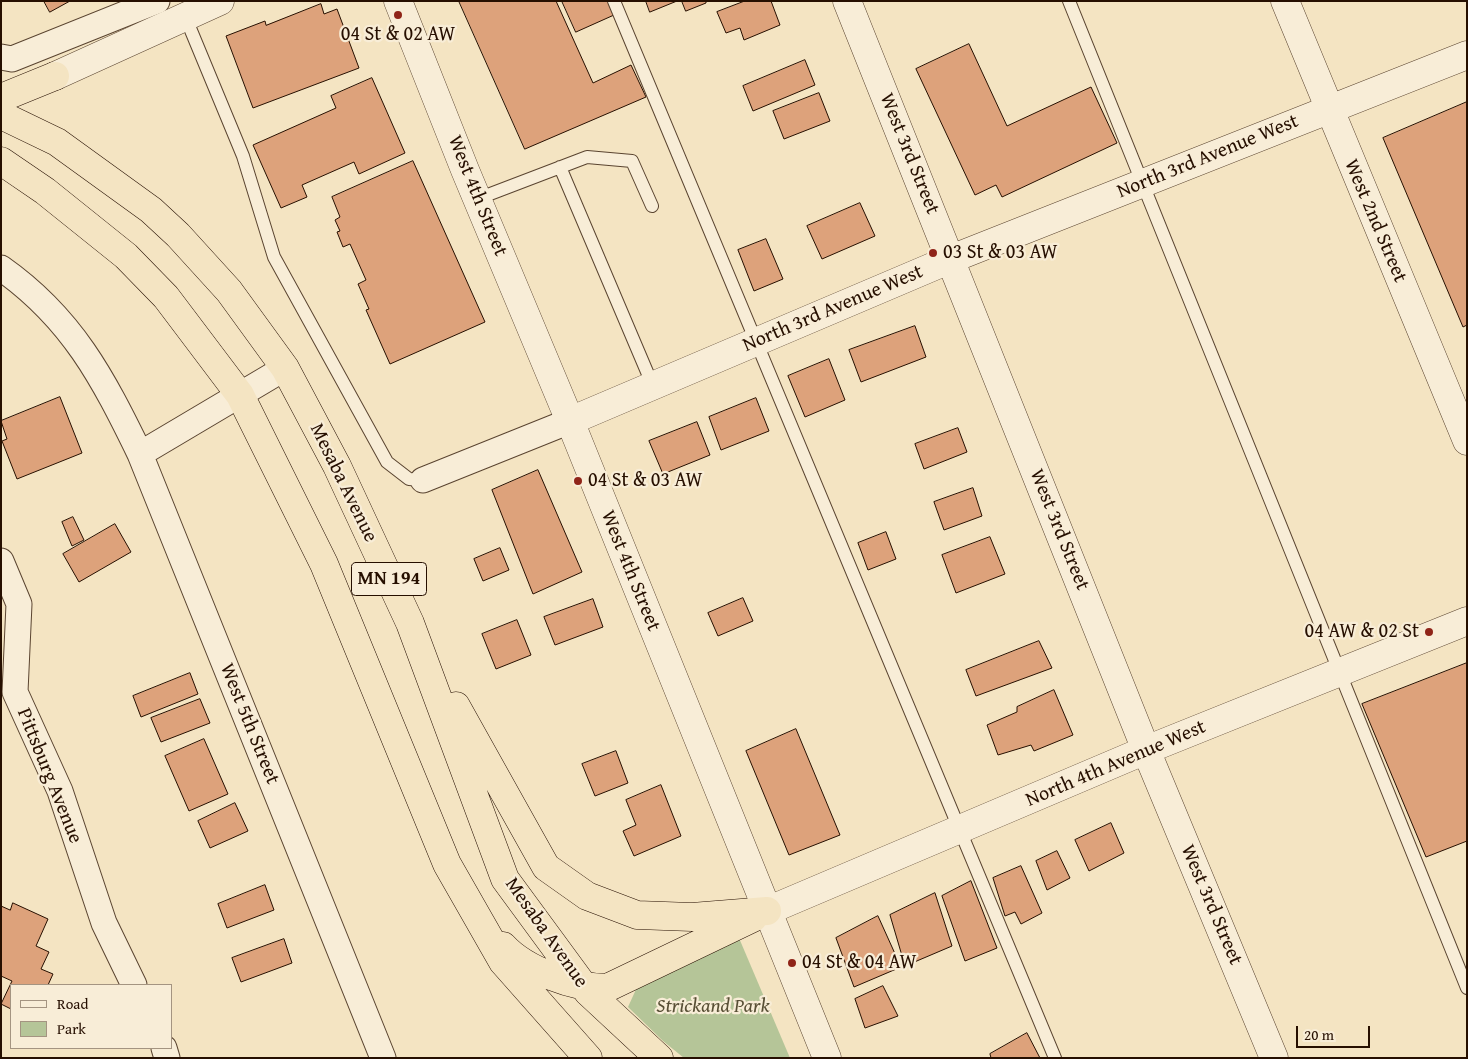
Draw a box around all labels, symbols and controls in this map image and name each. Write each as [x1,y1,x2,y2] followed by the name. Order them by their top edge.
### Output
[392,9,404,21] marker: 04 St & 02 AW
[341,23,455,47] place label: 04 St & 02 AW
[874,90,944,218] street label: West 3rd Street
[1114,110,1302,204] street label: North 3rd Avenue West
[442,132,512,260] street label: West 4th Street
[1338,156,1412,286] street label: West 2nd Street
[943,241,1057,265] place label: 03 St & 03 AW
[927,247,939,259] marker: 03 St & 03 AW
[739,260,927,358] street label: North 3rd Avenue West
[304,420,382,546] street label: Mesaba Avenue
[1024,466,1094,594] street label: West 3rd Street
[588,469,702,493] place label: 04 St & 03 AW
[572,475,584,487] marker: 04 St & 03 AW
[595,507,665,635] street label: West 4th Street
[352,562,426,596] road number: MN 194
[1305,620,1419,644] place label: 04 AW & 02 St
[1423,626,1435,638] marker: 04 AW & 02 St
[214,660,284,788] street label: West 5th Street
[11,705,87,847] street label: Pittsburg Avenue
[1022,715,1210,813] street label: North 4th Avenue West
[1175,841,1247,969] street label: West 3rd Street
[499,873,593,993] street label: Mesaba Avenue
[802,951,916,975] place label: 04 St & 04 AW
[786,957,798,969] marker: 04 St & 04 AW
[10,984,172,1049] legend
[57,993,88,1014] text: Road
[656,995,770,1019] park label: Strickand Park
[1298,1016,1372,1048] scale bar
[57,1018,86,1039] text: Park
[1304,1024,1334,1045] text: 20 m

